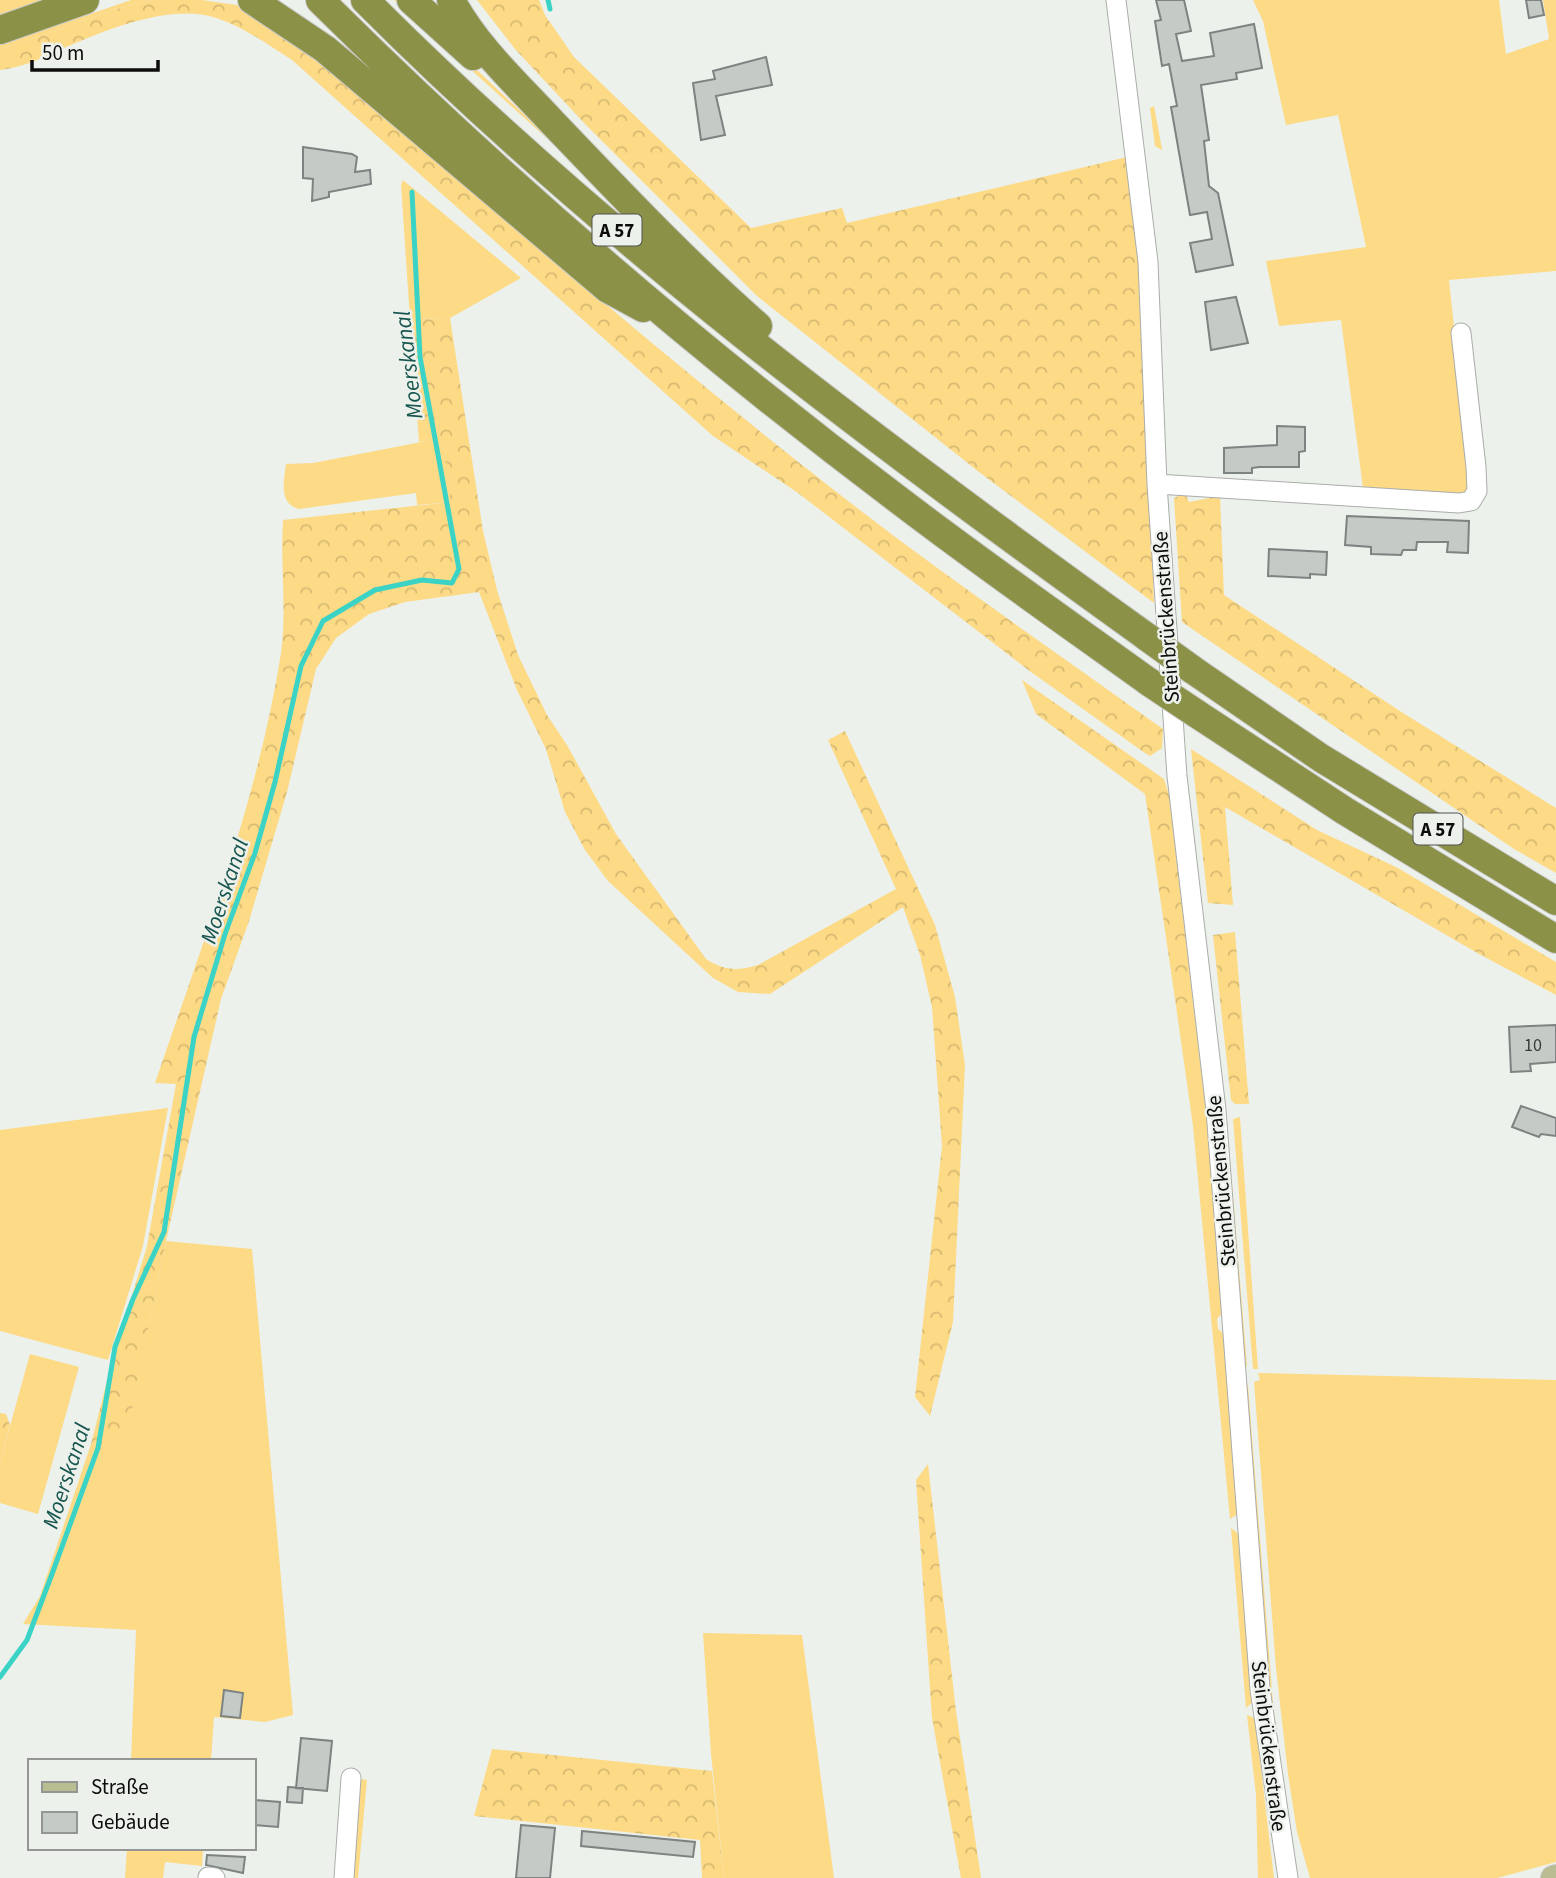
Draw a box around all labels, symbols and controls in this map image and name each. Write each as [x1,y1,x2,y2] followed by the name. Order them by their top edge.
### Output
[32,28,158,72] scale bar
[42,38,84,68] text: 50 m
[592,214,642,246] road number: A 57
[385,309,432,421] water label: Moerskanal
[1145,530,1187,704] street label: Steinbrückenstraße
[1414,814,1462,844] road number: A 57
[192,834,257,948] water label: Moerskanal
[1524,1033,1542,1058] house number: 10
[1199,1094,1243,1268] street label: Steinbrückenstraße
[34,1419,99,1533] water label: Moerskanal
[1244,1659,1294,1833] street label: Steinbrückenstraße
[28,1759,256,1850] legend
[91,1772,149,1802] text: Straße
[91,1807,170,1837] text: Gebäude

